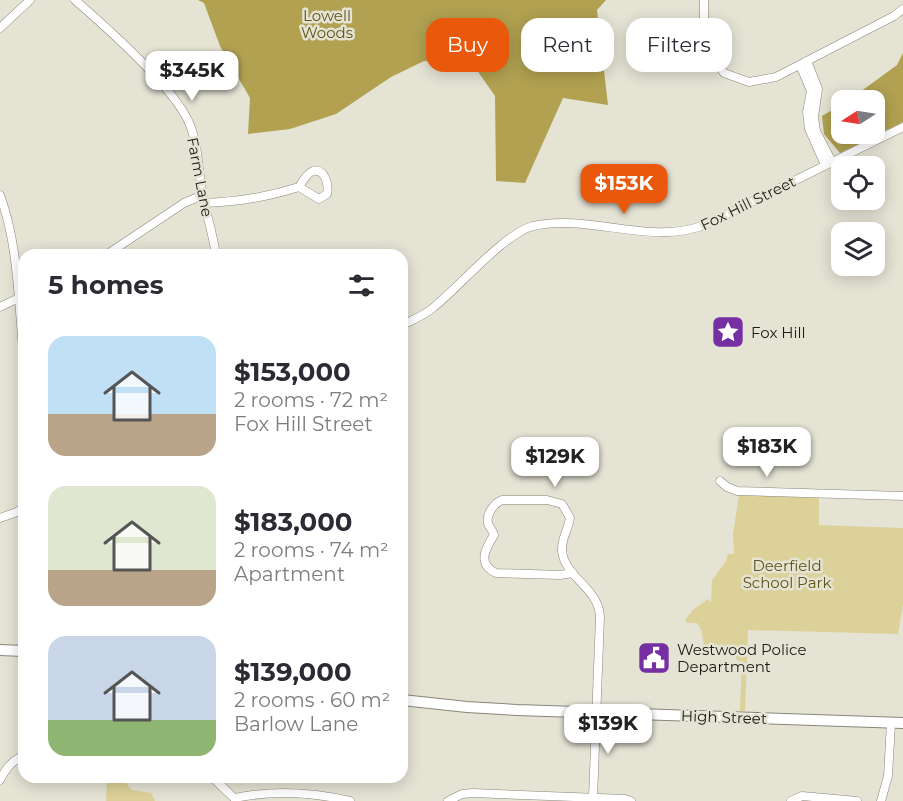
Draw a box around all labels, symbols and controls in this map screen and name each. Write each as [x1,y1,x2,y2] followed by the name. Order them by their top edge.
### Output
[301,6,353,42] park label: Lowell Woods
[426,18,509,72] chip: Buy
[521,18,614,72] chip: Rent
[626,18,732,72] chip: Filters
[150,51,234,102] pin: $345K
[159,58,225,82] text: $345K
[831,90,885,144] north arrow
[831,90,885,276] map controls
[183,136,217,218] street label: Farm Lane
[831,156,885,210] button: locate
[582,164,666,215] pin: $153K
[595,171,653,195] text: $153K
[697,172,799,234] street label: Fox Hill Street
[831,222,885,276] button: layers
[48,269,164,301] text: 5 homes
[345,269,378,302] icon: filters
[710,314,746,350] place icon: Fox Hill
[751,323,806,342] place label: Fox Hill
[234,356,351,388] text: $153,000
[96,360,168,432] icon: home
[234,388,388,412] text: 2 rooms · 72 m²
[234,412,373,436] text: Fox Hill Street
[725,427,809,478] pin: $183K
[737,434,797,458] text: $183K
[513,437,597,488] pin: $129K
[525,444,585,468] text: $129K
[234,506,353,538] text: $183,000
[96,510,168,582] icon: home
[234,538,389,562] text: 2 rooms · 74 m²
[743,556,831,592] park label: Deerfield School Park
[234,562,345,586] text: Apartment
[636,640,672,676] public building icon: Westwood Police Department
[677,640,806,676] place label: Westwood Police Department
[234,656,352,688] text: $139,000
[96,660,168,732] icon: home
[234,688,390,712] text: 2 rooms · 60 m²
[566,704,650,755] pin: $139K
[681,706,767,728] street label: High Street
[578,711,638,735] text: $139K
[234,712,358,736] text: Barlow Lane

